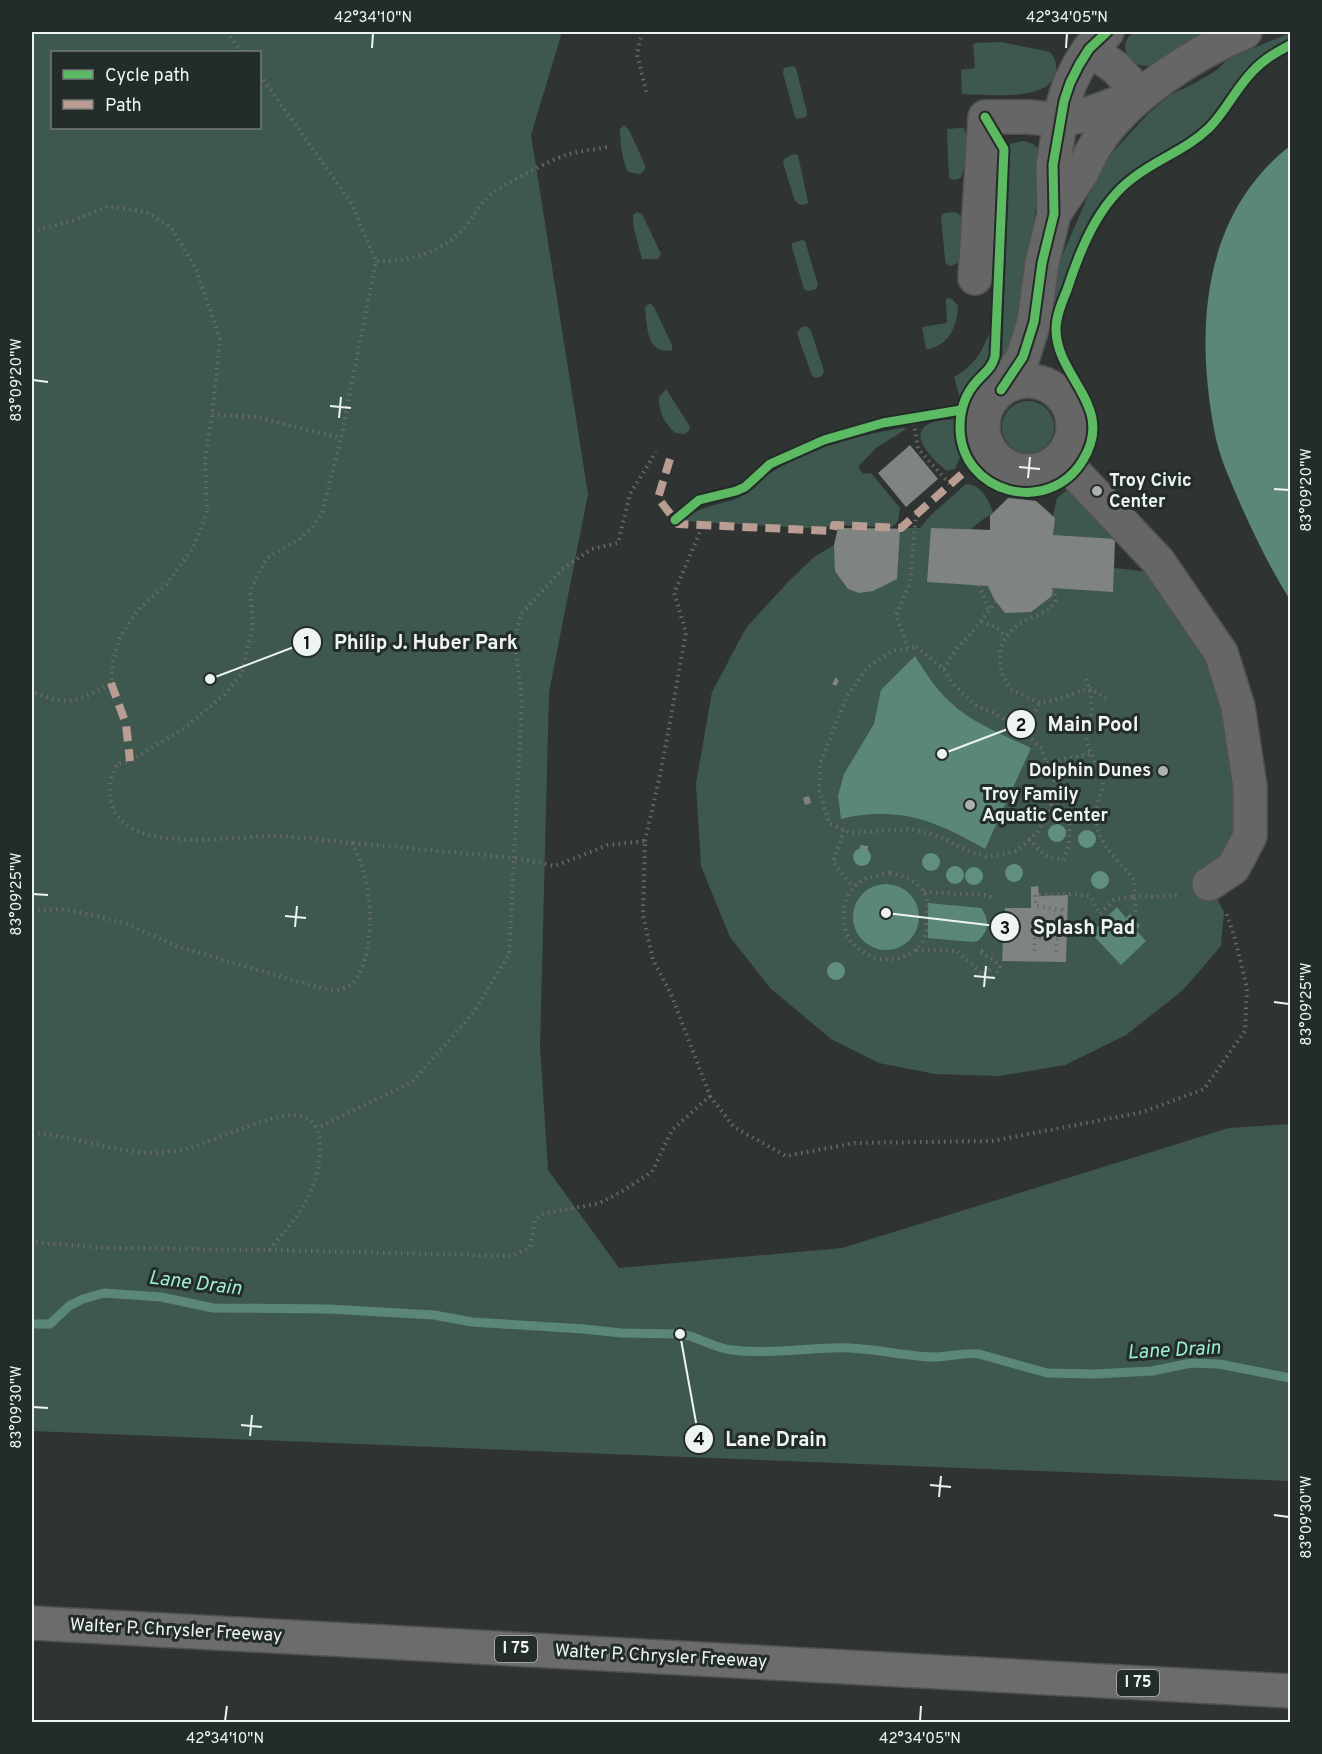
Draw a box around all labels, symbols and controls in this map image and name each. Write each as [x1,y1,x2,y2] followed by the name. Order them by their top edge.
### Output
[334,9,412,28] text: 42°34'10"N
[1026,9,1108,28] text: 42°34'05"N
[51,51,261,129] legend
[105,65,190,88] text: Cycle path
[105,95,142,118] text: Path
[8,338,27,422] text: 83°09'20"W
[1298,448,1317,532] text: 83°09'20"W
[1109,470,1192,514] place label: Troy Civic Center
[1090,484,1104,498] marker: Troy Civic Center
[292,623,530,661] callout: Philip J. Huber Park
[334,631,518,657] text: Philip J. Huber Park
[303,633,311,656] text: 1
[1006,705,1151,743] callout: Main Pool
[1048,713,1139,739] text: Main Pool
[1015,715,1027,738] text: 2
[1029,760,1151,783] place label: Dolphin Dunes
[1156,764,1170,778] marker: Dolphin Dunes
[982,784,1109,828] place label: Troy Family Aquatic Center
[963,798,977,812] marker: Troy Family Aquatic Center
[8,852,27,936] text: 83°09'25"W
[990,908,1147,946] callout: Splash Pad
[1033,916,1135,942] text: Splash Pad
[1000,918,1010,941] text: 3
[1298,962,1317,1046] text: 83°09'25"W
[147,1265,243,1303] water label: Lane Drain
[1127,1336,1221,1366] water label: Lane Drain
[8,1365,27,1449] text: 83°09'30"W
[684,1420,839,1458] callout: Lane Drain
[725,1428,827,1454] text: Lane Drain
[693,1429,705,1452] text: 4
[1298,1475,1317,1559] text: 83°09'30"W
[69,1614,283,1648] street label: Walter P. Chrysler Freeway
[495,1636,537,1662] road number: I 75
[554,1640,768,1674] street label: Walter P. Chrysler Freeway
[1117,1670,1159,1696] road number: I 75
[186,1730,264,1749] text: 42°34'10"N
[879,1730,961,1749] text: 42°34'05"N

